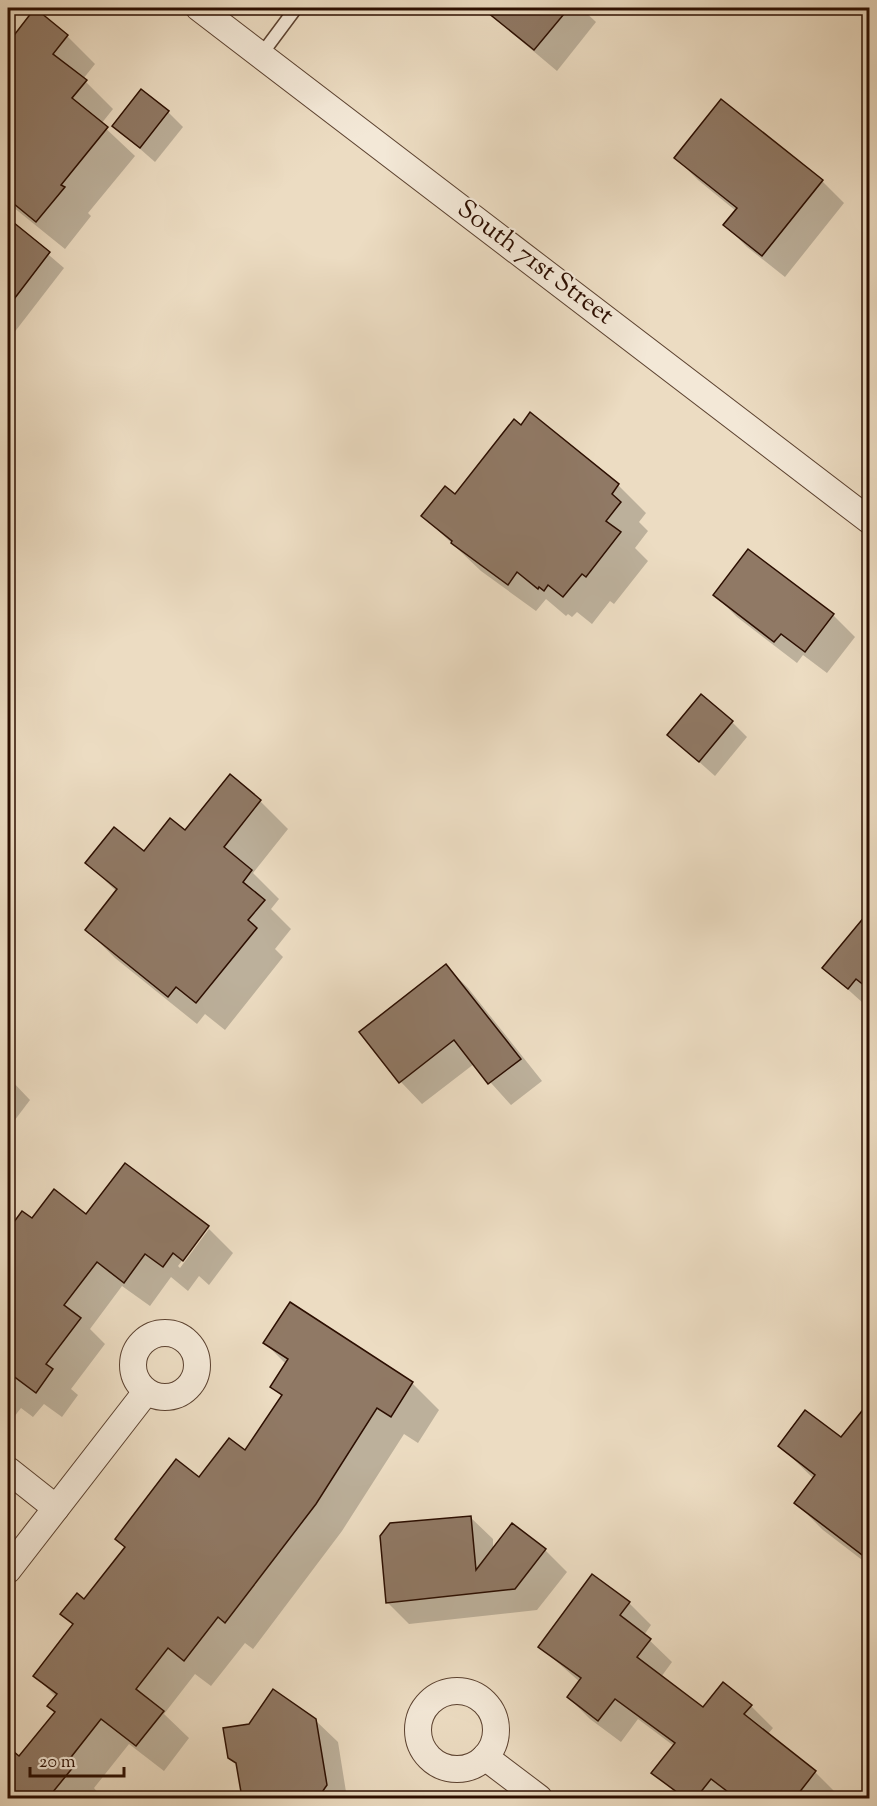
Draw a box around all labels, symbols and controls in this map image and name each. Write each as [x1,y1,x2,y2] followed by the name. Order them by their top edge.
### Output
[449,192,621,334] street label: South 71st Street
[30,1740,124,1778] scale bar
[39,1750,76,1776] text: 20 m

